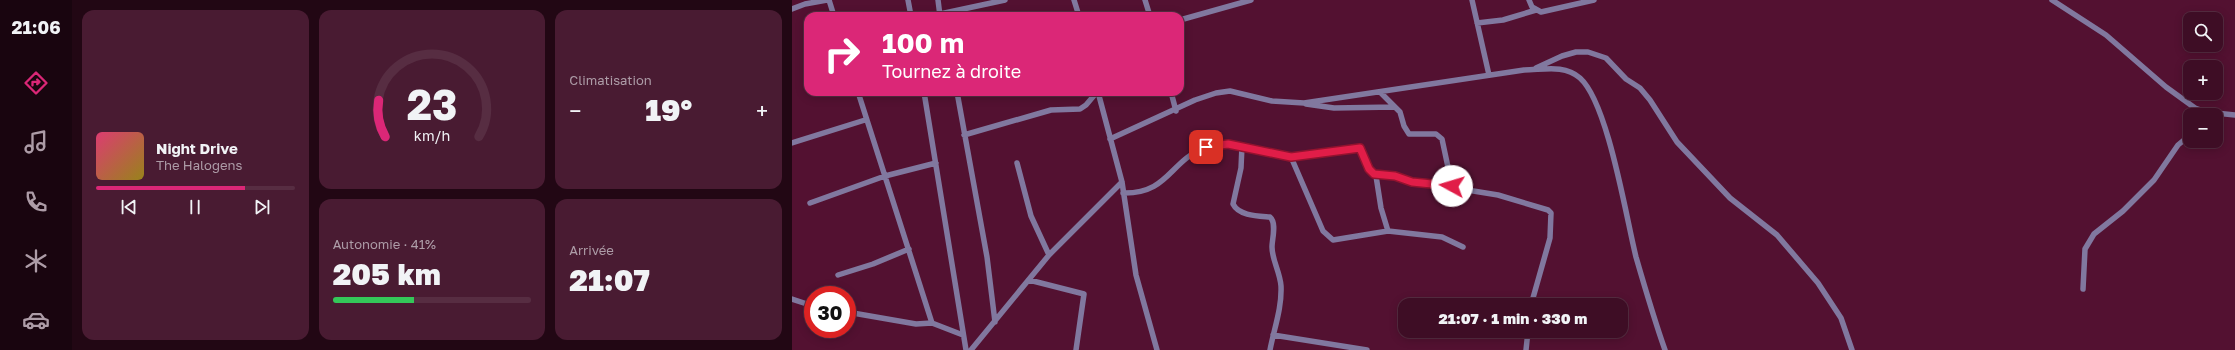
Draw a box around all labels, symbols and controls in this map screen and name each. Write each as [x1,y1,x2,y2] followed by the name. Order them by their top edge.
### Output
[2183,12,2223,148] map controls
[2183,12,2223,52] button: search
[11,16,61,38] text: 21:06
[882,26,964,59] text: 100 m
[816,28,868,80] icon: right
[882,60,1021,82] text: Tournez à droite
[2183,60,2223,100] button: +
[22,69,50,97] icon: directions
[569,72,652,88] text: Climatisation
[407,79,457,129] text: 23
[645,92,692,128] text: 19°
[569,97,581,124] text: −
[756,97,768,124] text: +
[2183,108,2223,148] button: −
[414,127,450,144] text: km/h
[22,128,50,156] icon: music
[1189,130,1223,164] pin
[1195,136,1217,158] icon: arrive
[156,139,238,157] text: Night Drive
[156,157,242,173] text: The Halogens
[1431,165,1473,207] position arrow
[22,188,50,216] icon: phone
[118,196,140,218] icon: previous
[184,196,206,218] icon: pause
[251,196,273,218] icon: next
[333,236,436,252] text: Autonomie · 41%
[569,242,614,258] text: Arrivée
[22,247,50,275] icon: climate
[333,256,441,292] text: 205 km
[569,262,650,298] text: 21:07
[804,286,856,338] speed limit sign: 30
[22,306,50,334] icon: car
[1439,309,1587,327] text: 21:07 · 1 min · 330 m

